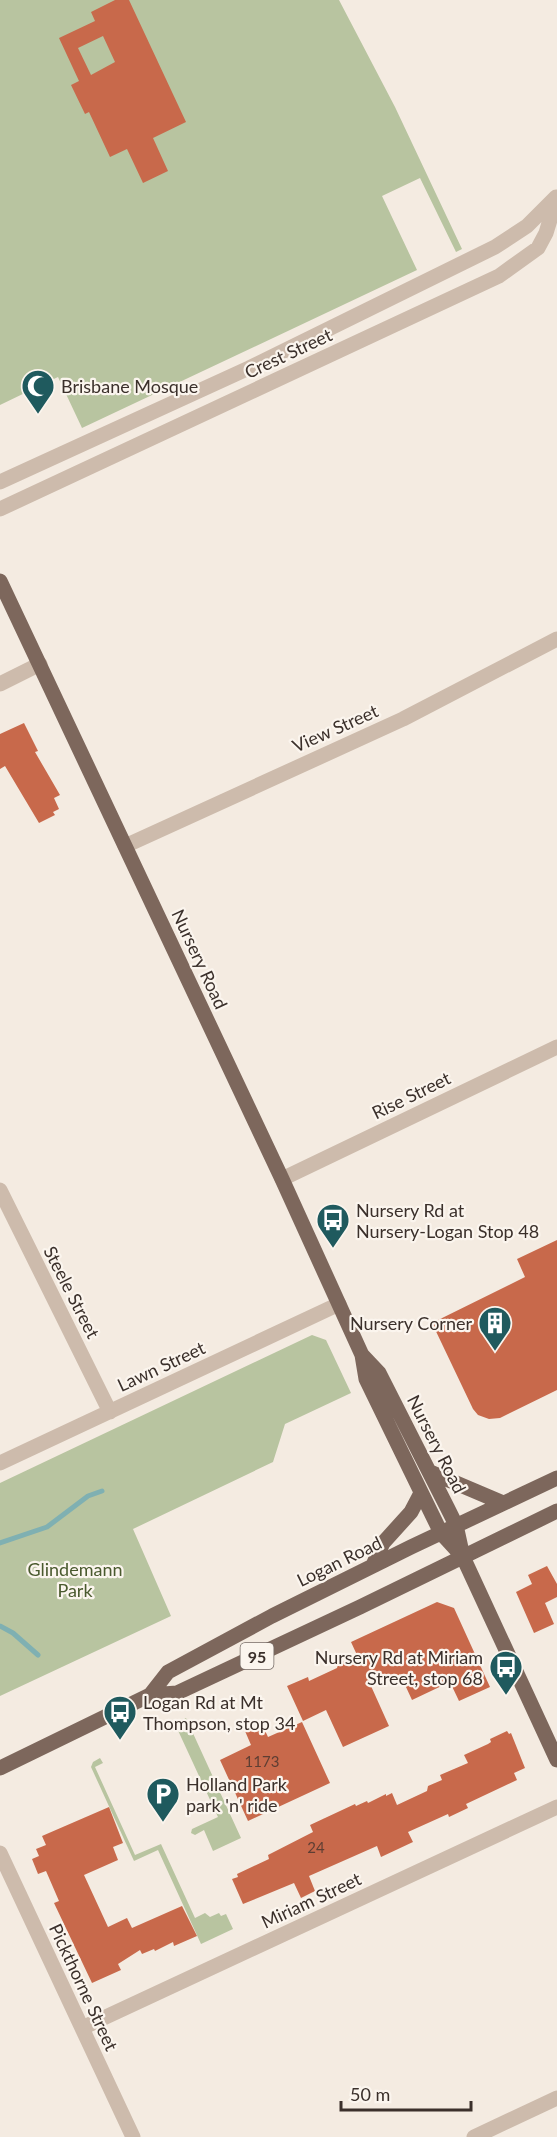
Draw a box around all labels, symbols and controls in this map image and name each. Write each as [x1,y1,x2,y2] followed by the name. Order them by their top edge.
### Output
[241,323,336,383] street label: Crest Street
[20,368,56,415] mosque icon: Brisbane Mosque
[61,375,198,397] place label: Brisbane Mosque
[289,699,382,757] street label: View Street
[167,906,233,1012] street label: Nursery Road
[368,1066,454,1123] street label: Rise Street
[356,1199,539,1242] place label: Nursery Rd at Nursery-Logan Stop 48
[315,1202,351,1249] bus stop icon: Nursery Rd at Nursery-Logan Stop 48
[39,1242,105,1342] street label: Steele Street
[477,1305,513,1352] building icon: Nursery Corner
[350,1312,472,1334] place label: Nursery Corner
[114,1336,209,1396] street label: Lawn Street
[403,1391,471,1497] street label: Nursery Road
[293,1531,385,1591] street label: Logan Road
[27,1558,123,1601] park label: Glindemann Park
[240,1643,274,1669] road number: 95
[315,1646,483,1689] place label: Nursery Rd at Miriam Street, stop 68
[488,1649,524,1696] bus stop icon: Nursery Rd at Miriam Street, stop 68
[143,1691,295,1734] place label: Logan Rd at Mt Thompson, stop 34
[102,1694,138,1741] bus stop icon: Logan Rd at Mt Thompson, stop 34
[245,1752,279,1770] house number: 1173
[186,1773,288,1816] place label: Holland Park park 'n' ride
[145,1776,181,1823] parking icon: Holland Park park 'n' ride
[307,1838,325,1856] house number: 24
[258,1867,365,1933] street label: Miriam Street
[45,1920,123,2055] street label: Pickthorne Street
[341,2074,472,2112] scale bar
[350,2083,390,2105] text: 50 m

